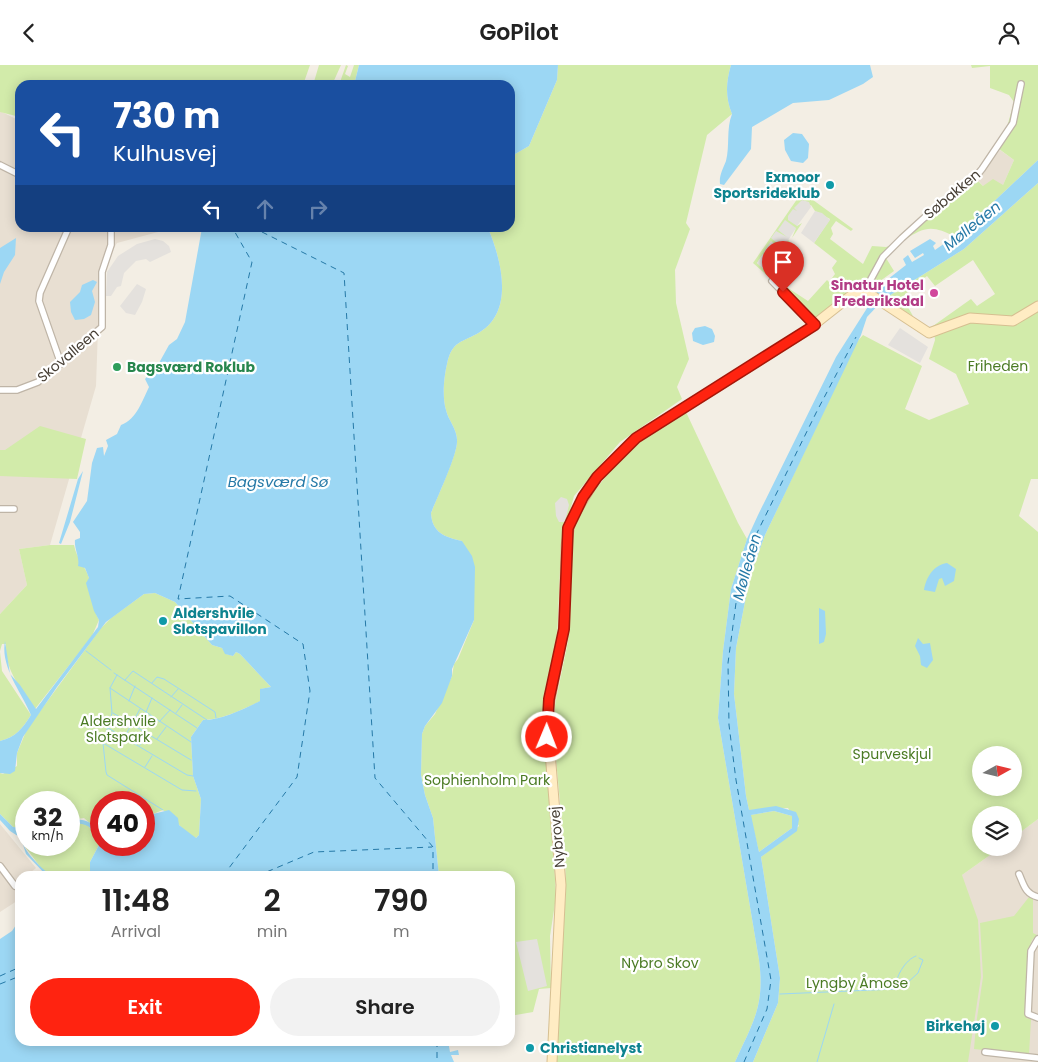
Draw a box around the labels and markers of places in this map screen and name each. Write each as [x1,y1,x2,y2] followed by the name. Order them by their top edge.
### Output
[714,167,820,203] place label: Exmoor Sportsrideklub
[824,179,836,191] marker: Exmoor Sportsrideklub
[762,241,804,292] pin
[831,275,924,311] place label: Sinatur Hotel Frederiksdal
[928,287,940,299] marker: Sinatur Hotel Frederiksdal
[127,357,256,377] place label: Bagsværd Roklub
[111,361,123,373] marker: Bagsværd Roklub
[173,603,267,639] place label: Aldershvile Slotspavillon
[157,615,169,627] marker: Aldershvile Slotspavillon
[926,1016,985,1036] place label: Birkehøj
[989,1020,1001,1032] marker: Birkehøj
[540,1038,642,1058] place label: Christianelyst
[524,1042,536,1054] marker: Christianelyst

